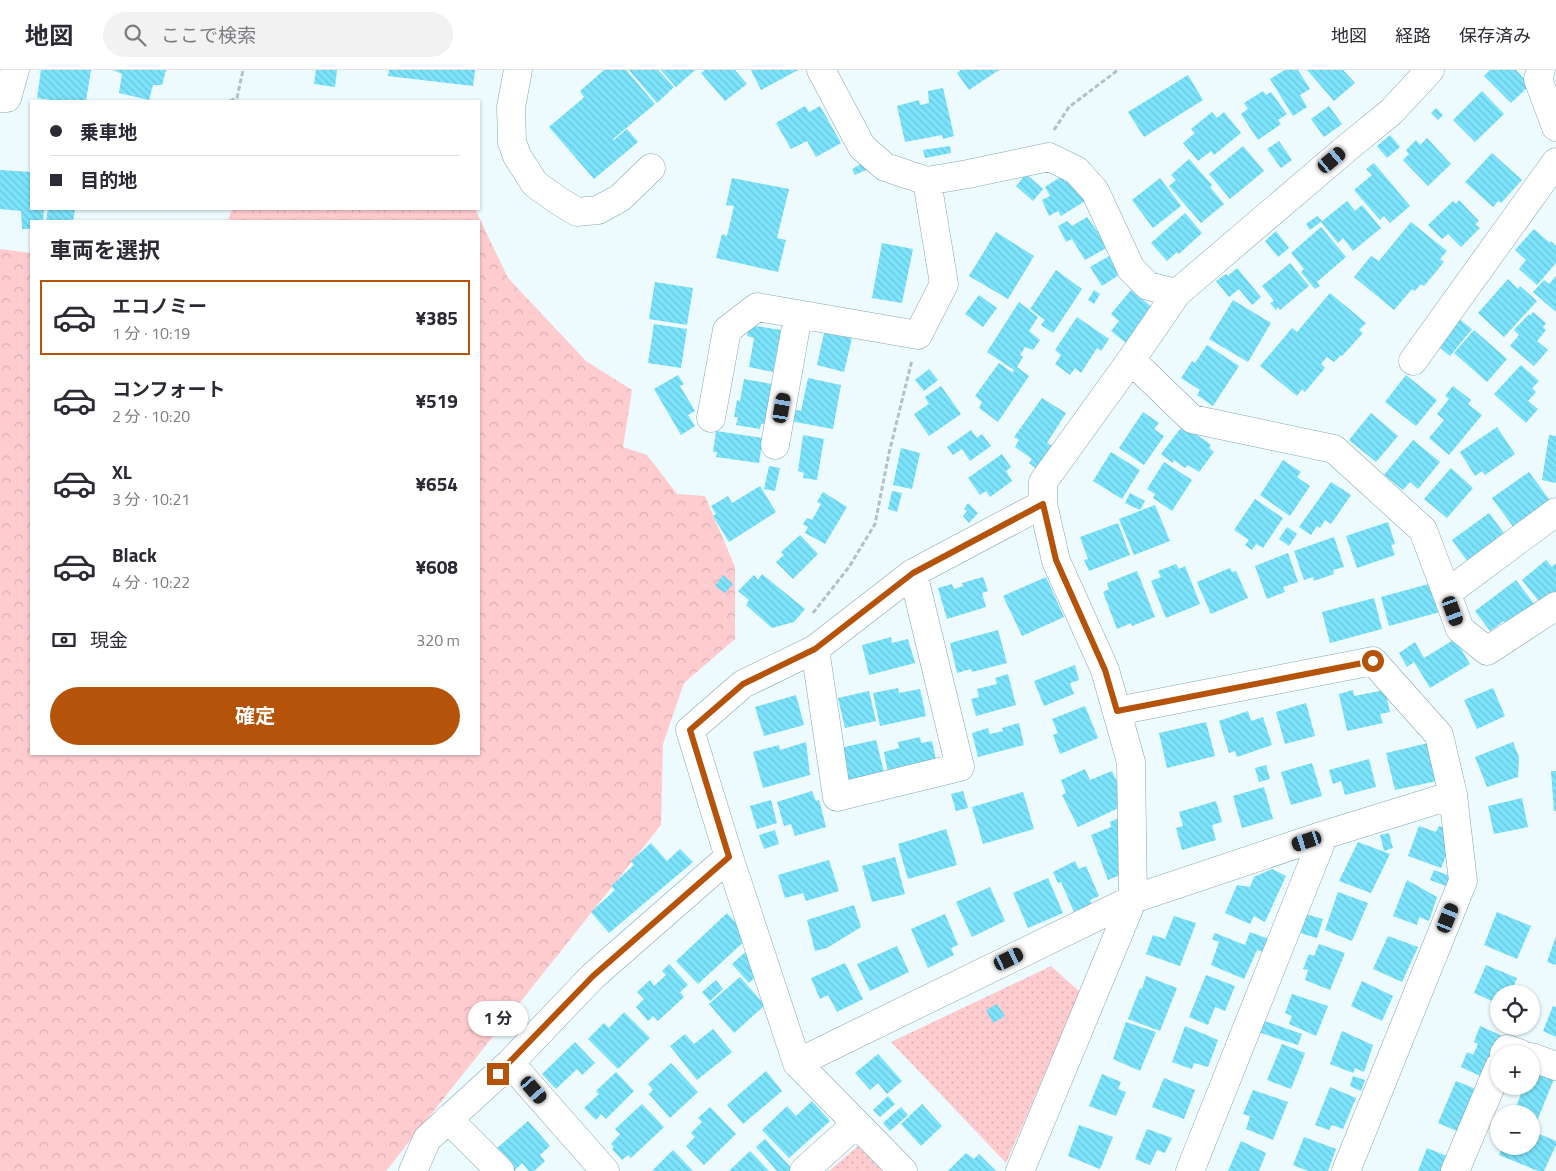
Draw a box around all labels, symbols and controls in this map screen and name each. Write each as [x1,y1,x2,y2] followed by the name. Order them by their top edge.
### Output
[103,12,453,57] search box
[25,17,73,53] text: 地図
[161,20,256,49] text: ここで検索
[121,21,149,49] icon: search
[1331,22,1367,49] text: 地図
[1395,22,1431,49] text: 経路
[1459,22,1531,49] text: 保存済み
[80,117,137,146] text: 乗車地
[1315,145,1348,175] car
[80,165,137,194] text: 目的地
[50,233,160,267] text: 車両を選択
[112,291,207,320] text: エコノミー
[52,295,97,340] icon: car
[415,303,458,332] text: ¥385
[112,321,190,345] text: 1 分 · 10:19
[112,374,225,403] text: コンフォート
[52,378,97,423] icon: car
[415,386,458,415] text: ¥519
[772,392,791,424] car
[112,404,190,428] text: 2 分 · 10:20
[112,457,132,486] text: XL
[52,461,97,506] icon: car
[415,469,458,498] text: ¥654
[112,487,190,511] text: 3 分 · 10:21
[112,540,157,569] text: Black
[52,544,97,589] icon: car
[415,552,458,581] text: ¥608
[112,570,190,594] text: 4 分 · 10:22
[1440,594,1465,628] car
[90,625,128,654] text: 現金
[50,626,78,654] icon: cash
[416,628,460,652] text: 320 m
[1362,650,1384,672] route start
[50,687,460,745] button: 確定
[1290,829,1323,853] car
[1435,901,1460,935] car
[992,946,1025,972] car
[1490,985,1540,1155] map controls
[1490,985,1540,1035] button: locate
[468,1002,528,1036] callout: 1 分
[484,1006,512,1030] text: 1 分
[1490,1045,1540,1095] button: +
[487,1063,509,1085] route end
[518,1074,549,1106] car
[1490,1105,1540,1155] button: −

